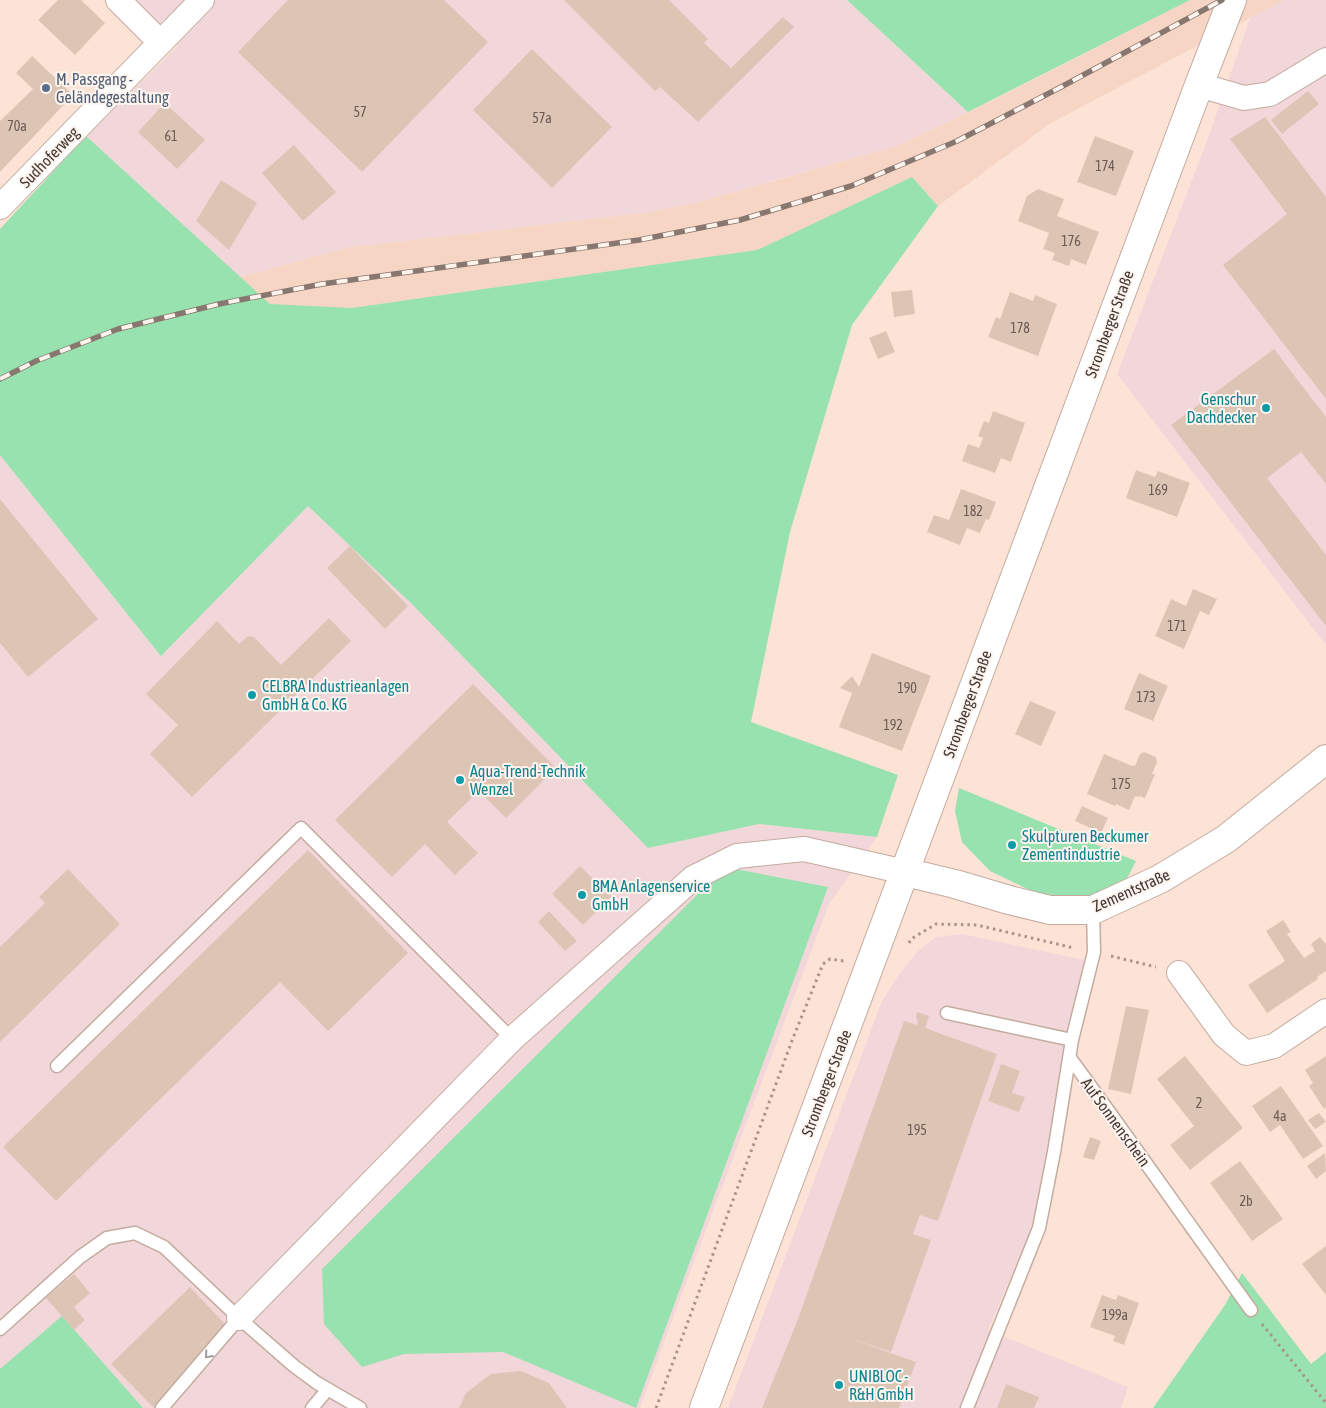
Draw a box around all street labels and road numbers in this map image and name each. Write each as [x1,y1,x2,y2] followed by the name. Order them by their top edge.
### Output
[16,123,83,192] street label: Sudhoferweg
[1081,268,1138,380] street label: Stromberger Straße
[939,648,996,760] street label: Stromberger Straße
[1090,865,1172,915] street label: Zementstraße
[797,1027,856,1139] street label: Stromberger Straße
[1078,1074,1154,1170] street label: Auf Sonnenschein

